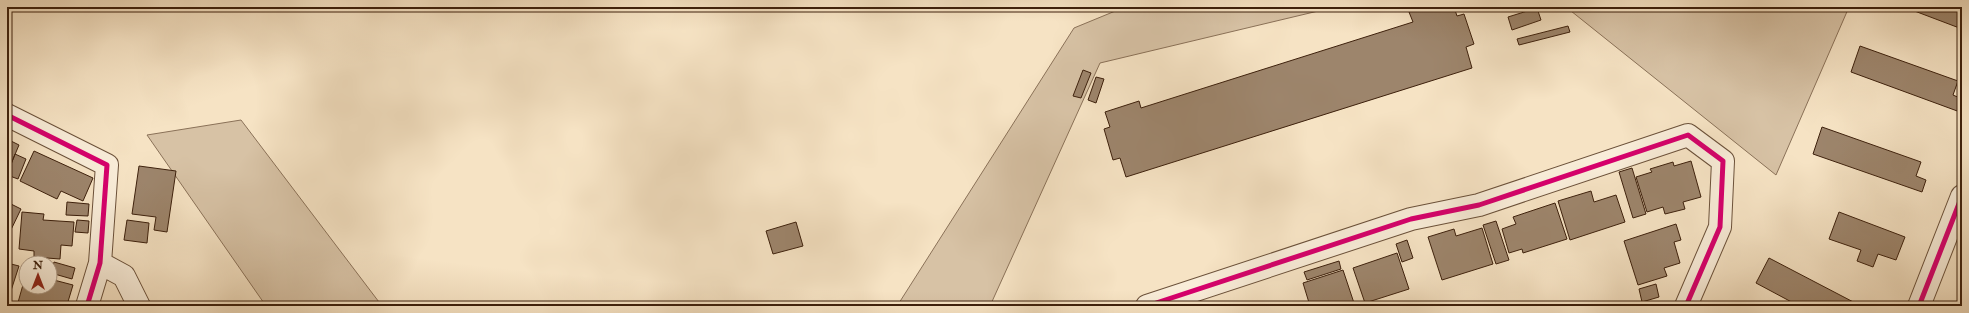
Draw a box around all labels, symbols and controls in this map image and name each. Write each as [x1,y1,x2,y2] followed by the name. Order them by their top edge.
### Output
[18,255,58,295] north arrow
[32,259,44,272] text: N

